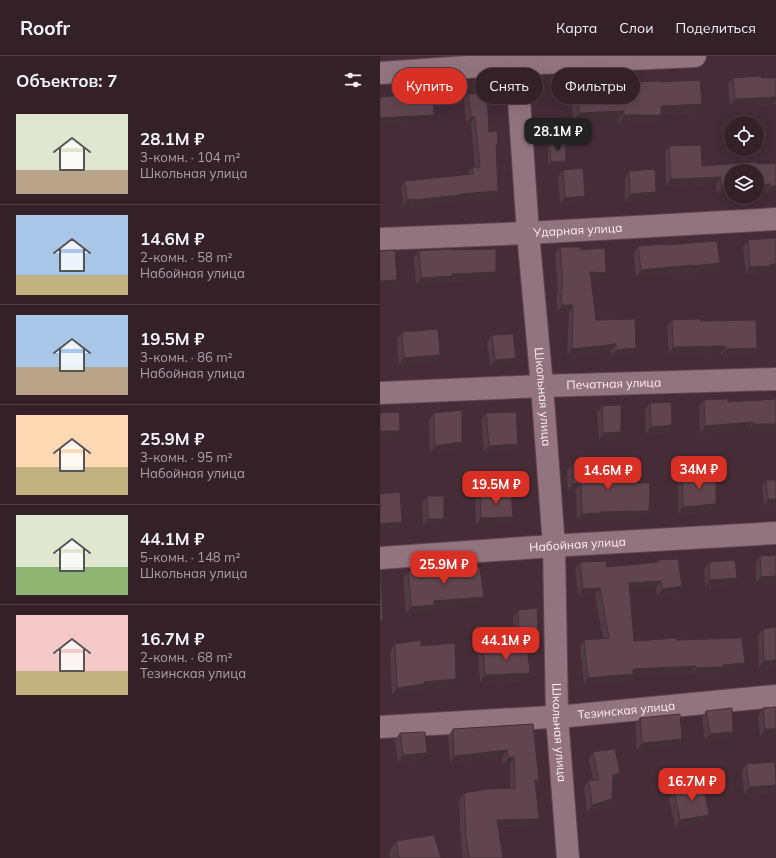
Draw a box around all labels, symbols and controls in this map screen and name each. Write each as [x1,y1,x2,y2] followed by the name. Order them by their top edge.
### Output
[20,16,70,40] text: Roofr
[556,19,597,37] text: Карта
[619,19,654,37] text: Слои
[676,19,756,37] text: Поделиться
[392,68,467,104] chip: Купить
[475,68,543,104] chip: Снять
[551,68,640,104] chip: Фильтры
[342,69,364,91] icon: filters
[16,70,117,91] text: Объектов: 7
[724,116,764,204] map controls
[724,116,764,156] button: locate
[521,118,595,152] pin: 28.1M ₽
[533,123,583,139] text: 28.1M ₽
[140,128,204,149] text: 28.1M ₽
[48,130,96,178] icon: home
[140,149,240,165] text: 3-комн. · 104 m²
[724,164,764,204] button: layers
[140,165,247,181] text: Школьная улица
[532,220,623,240] street label: Ударная улица
[140,228,204,249] text: 14.6M ₽
[48,231,96,279] icon: home
[140,249,233,265] text: 2-комн. · 58 m²
[140,265,245,281] text: Набойная улица
[140,328,204,349] text: 19.5M ₽
[48,331,96,379] icon: home
[532,347,555,447] street label: Школьная улица
[140,349,233,365] text: 3-комн. · 86 m²
[140,365,245,381] text: Набойная улица
[566,374,661,392] street label: Печатная улица
[140,428,204,449] text: 25.9M ₽
[48,431,96,479] icon: home
[140,449,233,465] text: 3-комн. · 95 m²
[671,456,727,490] pin: 34M ₽
[571,457,645,491] pin: 14.6M ₽
[680,461,718,477] text: 34M ₽
[583,462,633,478] text: 14.6M ₽
[140,465,245,481] text: Набойная улица
[459,471,533,505] pin: 19.5M ₽
[471,476,521,492] text: 19.5M ₽
[140,528,204,549] text: 44.1M ₽
[48,531,96,579] icon: home
[529,534,626,555] street label: Набойная улица
[140,549,240,565] text: 5-комн. · 148 m²
[407,551,481,585] pin: 25.9M ₽
[419,556,469,572] text: 25.9M ₽
[140,565,247,581] text: Школьная улица
[469,627,543,661] pin: 44.1M ₽
[140,628,204,649] text: 16.7M ₽
[48,631,96,679] icon: home
[481,632,531,648] text: 44.1M ₽
[140,649,233,665] text: 2-комн. · 68 m²
[140,665,246,681] text: Тезинская улица
[549,683,570,782] street label: Школьная улица
[577,698,676,722] street label: Тезинская улица
[655,768,729,802] pin: 16.7M ₽
[667,773,717,789] text: 16.7M ₽

